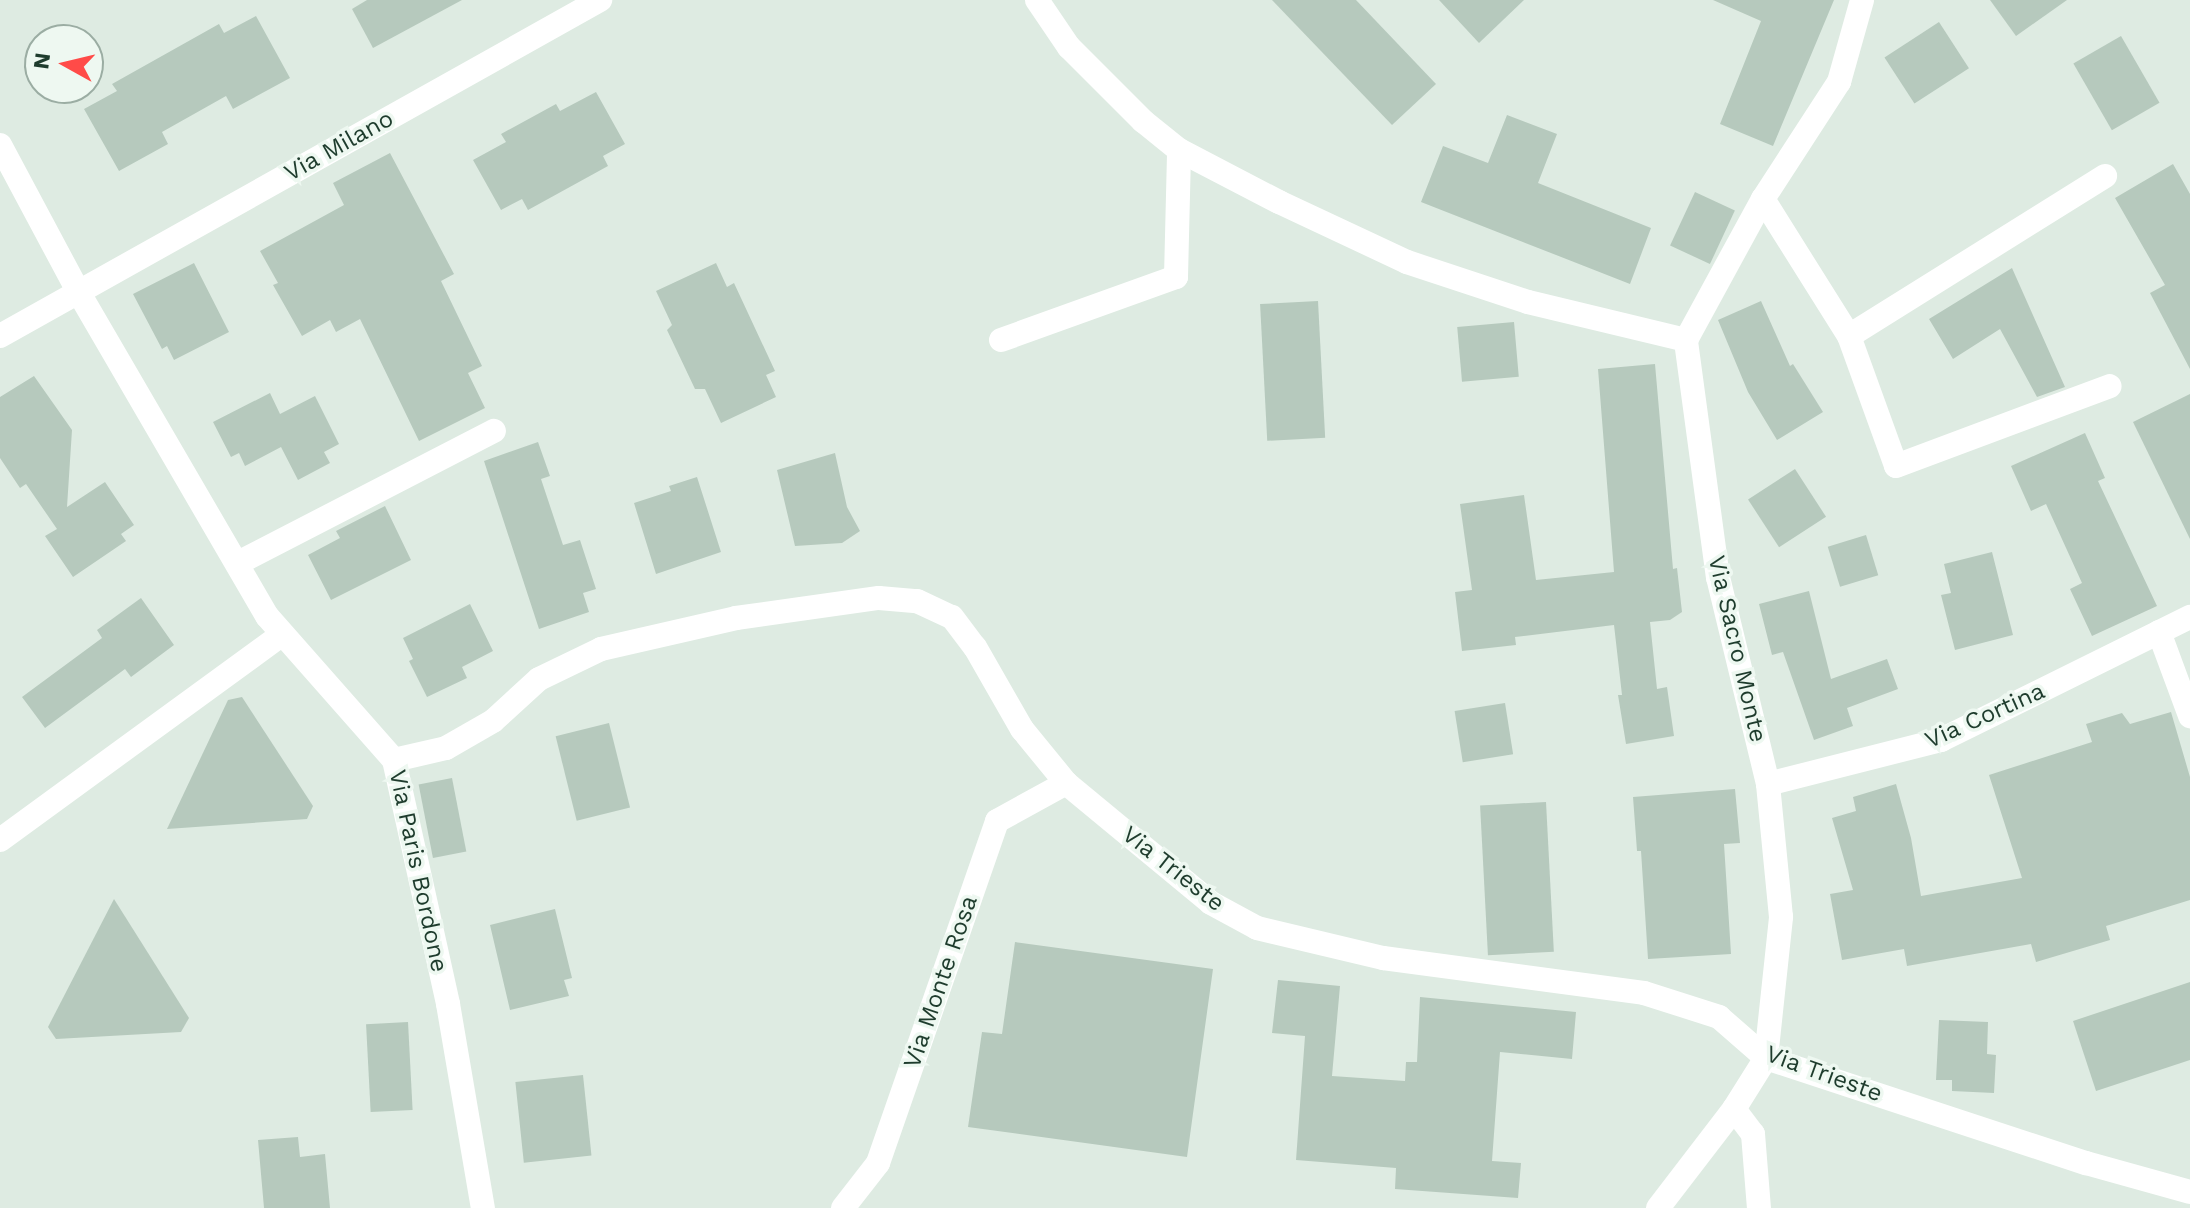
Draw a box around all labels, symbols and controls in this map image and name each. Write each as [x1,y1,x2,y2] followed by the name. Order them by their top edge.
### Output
[24,24,104,104] north arrow
[28,51,55,71] text: N
[279,104,399,188] street label: Via Milano
[1701,553,1773,745] street label: Via Sacro Monte
[1920,677,2050,755] street label: Via Cortina
[382,767,454,975] street label: Via Paris Bordone
[1116,820,1230,918] street label: Via Trieste
[898,892,984,1072] street label: Via Monte Rosa
[1761,1039,1887,1109] street label: Via Trieste

